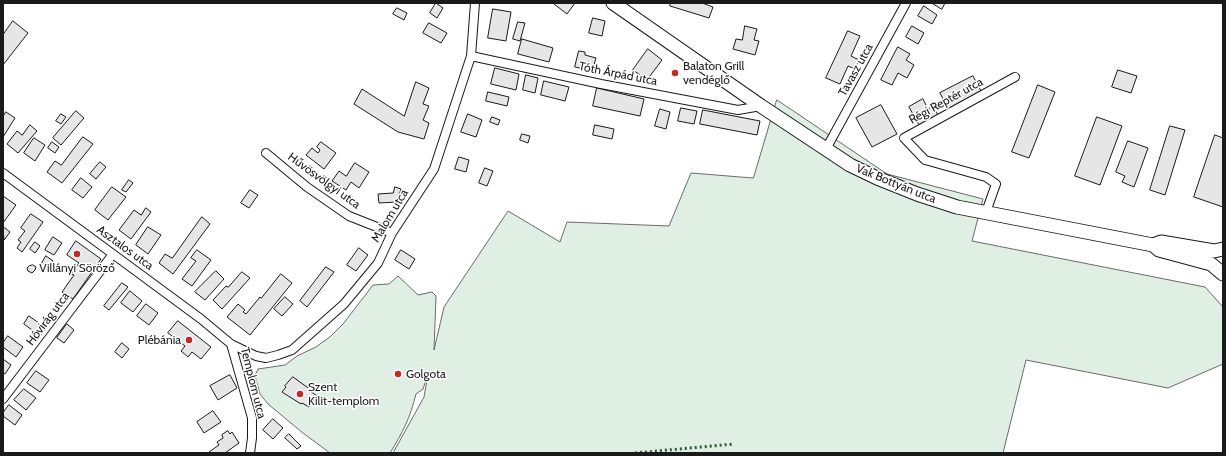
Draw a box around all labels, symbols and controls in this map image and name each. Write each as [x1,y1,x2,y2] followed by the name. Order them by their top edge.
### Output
[836,41,876,99] street label: Tavasz utca
[578,59,658,89] street label: Tóth Árpád utca
[683,59,744,87] place label: Balaton Grill vendéglő
[670,68,680,78] marker: Balaton Grill vendéglő
[906,75,986,127] street label: Régi Reptér utca
[285,150,363,212] street label: Hűvösvölgyi utca
[854,161,938,207] street label: Vak Bottyán utca
[369,187,411,245] street label: Malom utca
[94,223,156,273] street label: Asztalos utca
[72,249,82,259] marker: Villányi Söröző
[39,261,115,275] place label: Villányi Söröző
[23,290,73,348] street label: Hóvirág utca
[138,333,181,347] place label: Plébánia
[184,335,194,345] marker: Plébánia
[237,346,269,420] street label: Templom utca
[406,367,446,381] place label: Golgota
[393,369,403,379] marker: Golgota
[308,380,379,408] place label: Szent Kilit-templom
[295,389,305,399] marker: Szent Kilit-templom

